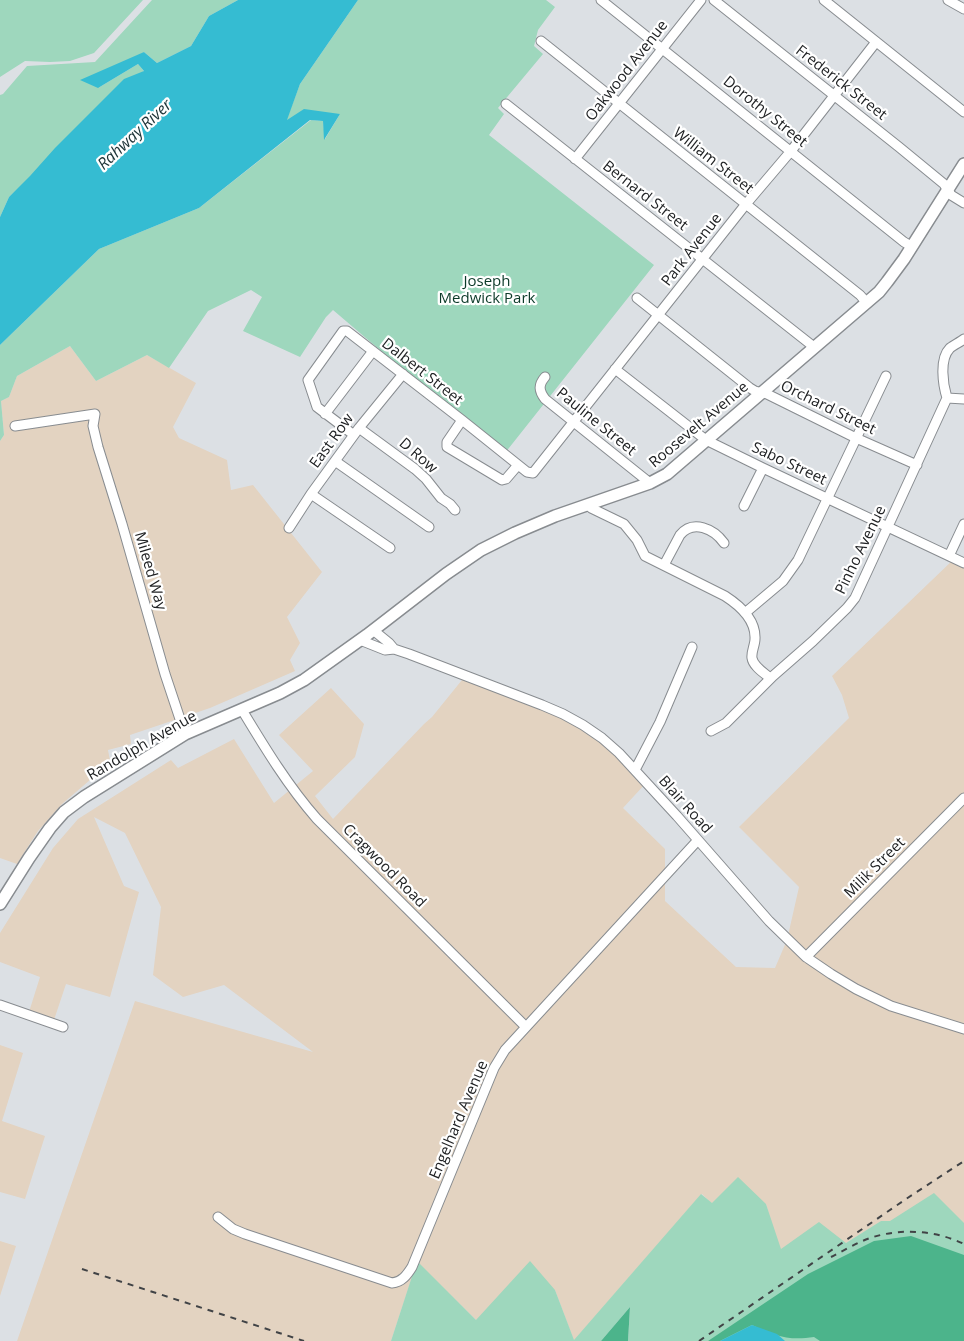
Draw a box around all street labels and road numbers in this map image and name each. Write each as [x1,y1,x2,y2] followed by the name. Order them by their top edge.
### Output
[582,17,672,125] street label: Oakwood Avenue
[792,42,890,124] street label: Frederick Street
[719,73,811,151] street label: Dorothy Street
[669,124,757,198] street label: William Street
[599,157,691,235] street label: Bernard Street
[658,210,726,290] street label: Park Avenue
[378,335,466,409] street label: Dalbert Street
[777,377,879,439] street label: Orchard Street
[646,378,752,472] street label: Roosevelt Avenue
[552,384,640,460] street label: Pauline Street
[306,410,358,472] street label: East Row
[395,435,441,477] street label: D Row
[749,439,829,489] street label: Sabo Street
[832,503,890,597] street label: Pinho Avenue
[130,530,170,612] street label: Mileed Way
[84,707,200,785] street label: Randolph Avenue
[654,772,716,838] street label: Blair Road
[339,821,429,911] street label: Cragwood Road
[841,834,909,902] street label: Milik Street
[426,1058,492,1182] street label: Engelhard Avenue

